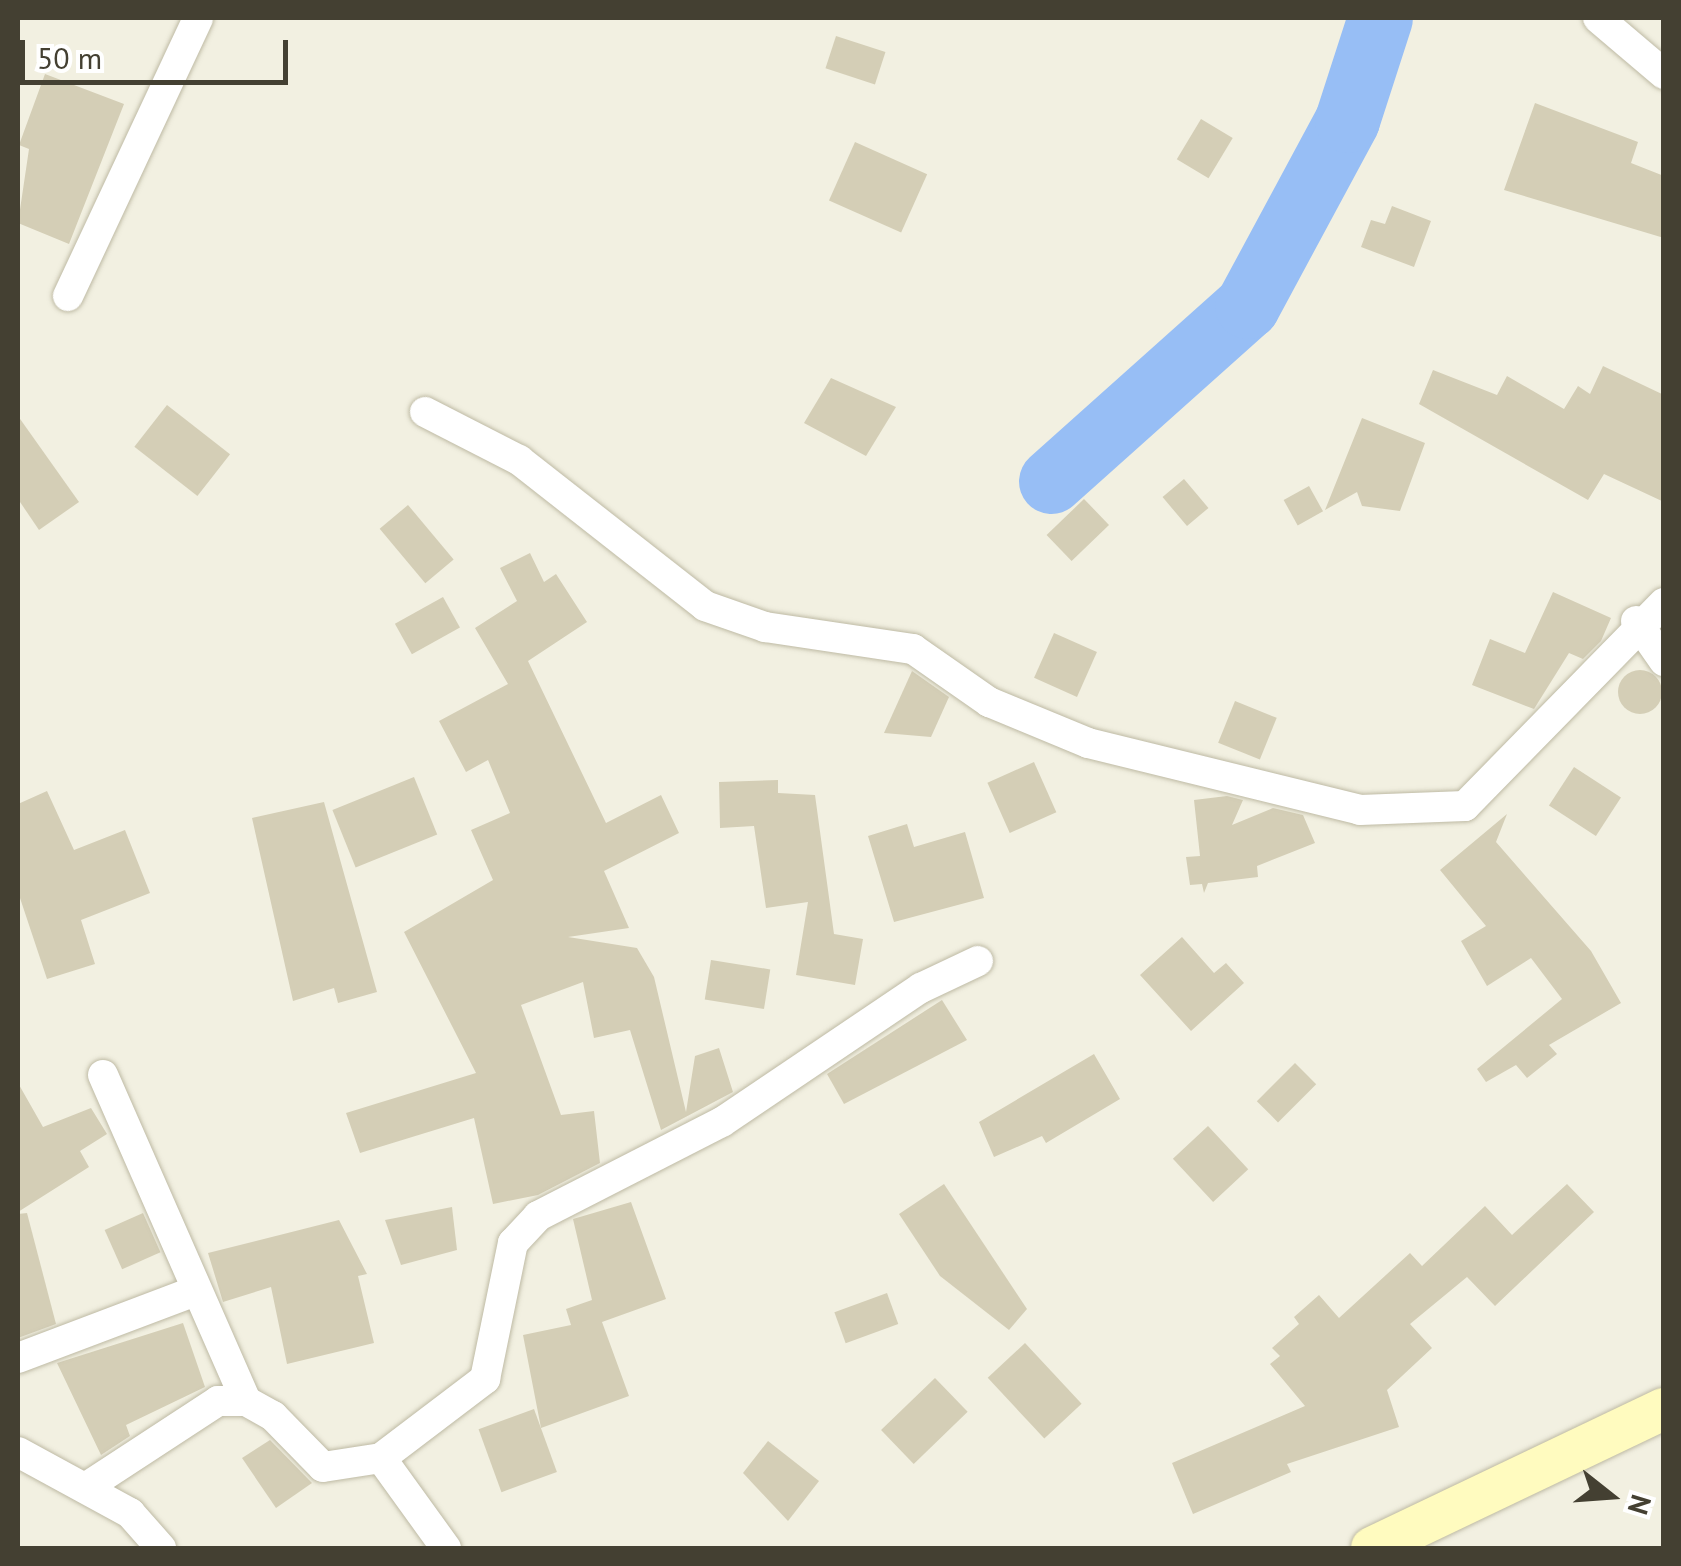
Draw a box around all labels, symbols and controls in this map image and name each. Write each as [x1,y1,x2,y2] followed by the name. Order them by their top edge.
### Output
[25,20,292,82] scale bar
[37,38,102,77] text: 50 m
[1561,1446,1661,1546] north arrow
[1620,1491,1661,1519] text: N

